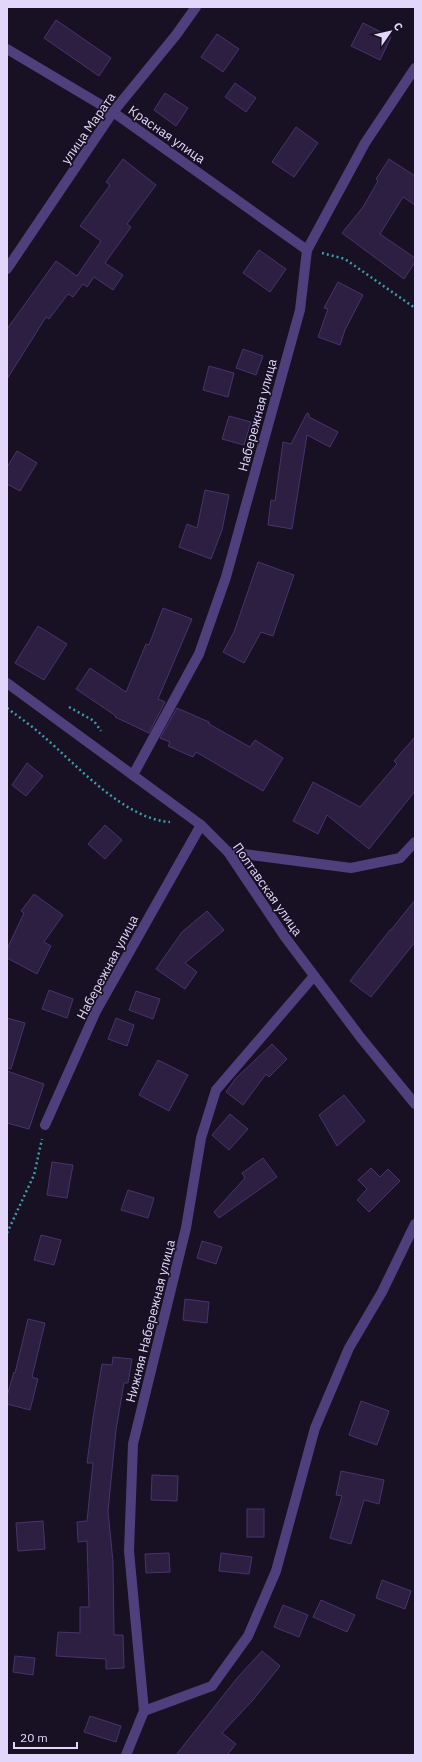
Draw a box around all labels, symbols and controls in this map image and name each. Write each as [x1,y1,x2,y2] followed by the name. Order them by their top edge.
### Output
[370,12,410,52] north arrow
[390,20,406,33] text: С
[57,89,119,167] street label: улица Марата
[125,102,209,167] street label: Красная улица
[234,357,281,473] street label: Набережная улица
[229,839,306,939] street label: Полтавская улица
[73,912,142,1022] street label: Набережная улица
[122,1238,179,1404] street label: Нижняя Набережная улица
[14,1724,77,1750] scale bar
[20,1730,48,1745] text: 20 m

